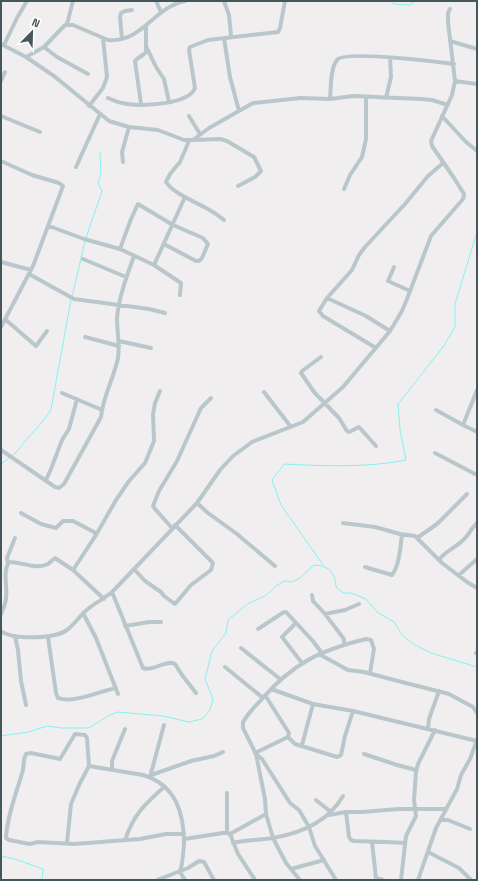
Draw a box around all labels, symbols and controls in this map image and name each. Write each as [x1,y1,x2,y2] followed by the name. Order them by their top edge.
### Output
[12,12,52,52] north arrow
[30,15,42,31] text: N

